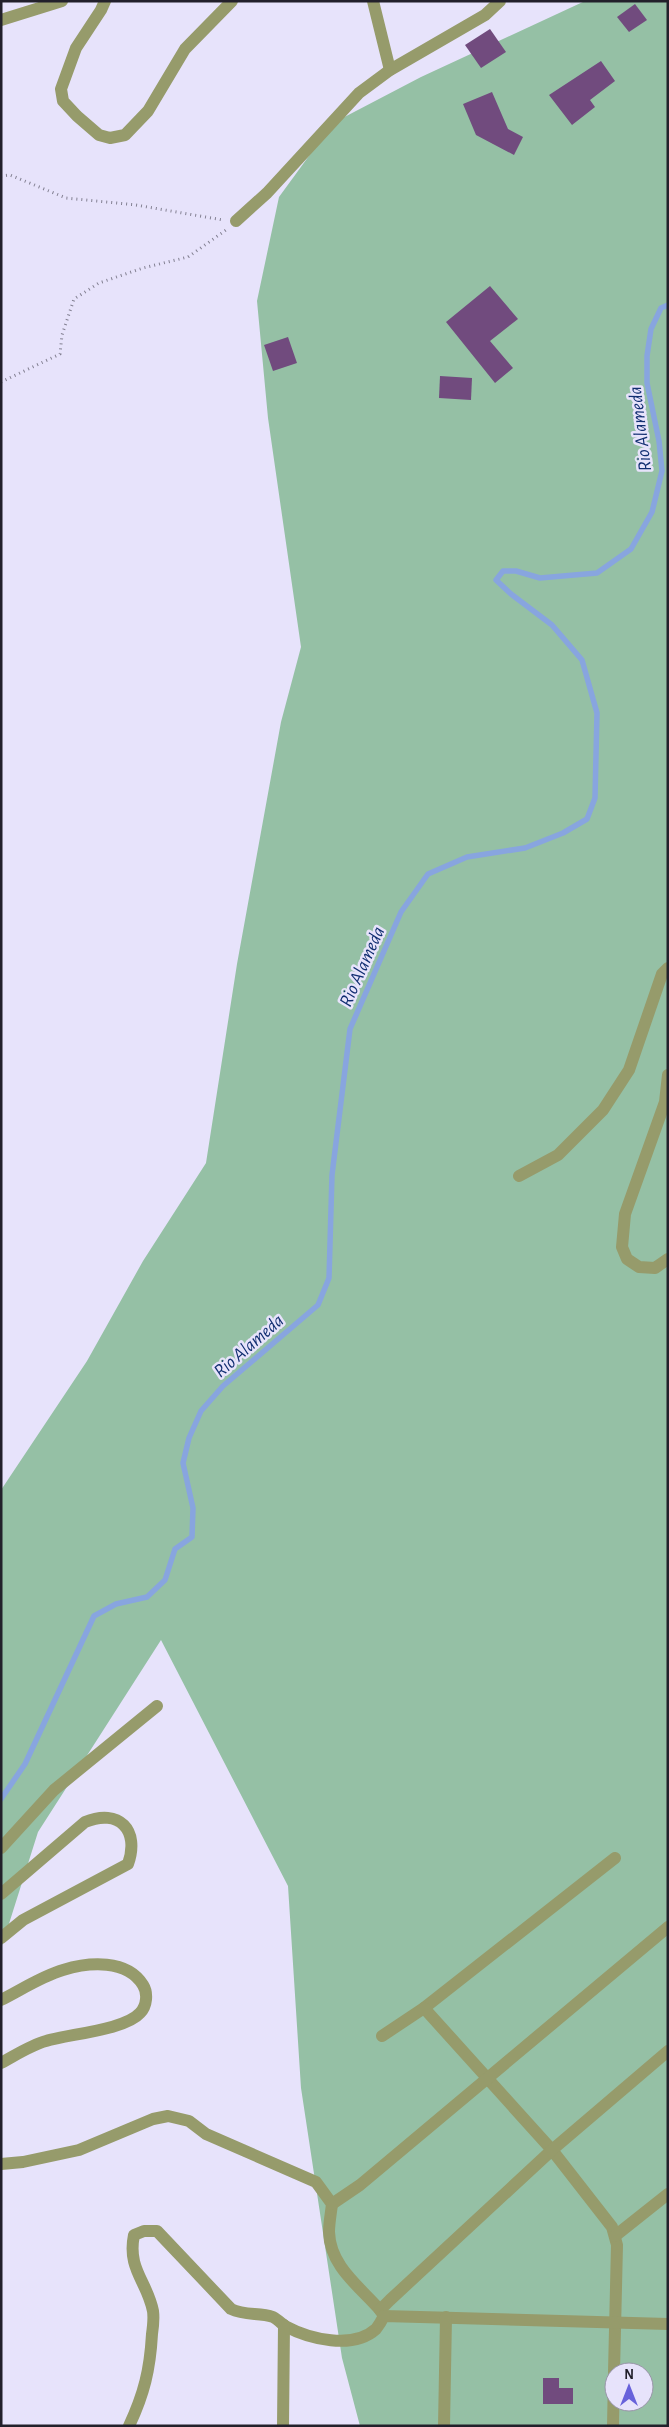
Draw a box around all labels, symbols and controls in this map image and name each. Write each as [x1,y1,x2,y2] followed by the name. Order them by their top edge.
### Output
[626,385,655,472] water label: Rio Alameda
[336,924,388,1010] water label: Rio Alameda
[210,1311,287,1381] water label: Rio Alameda
[604,2362,654,2412] north arrow
[624,2368,634,2382] text: N

